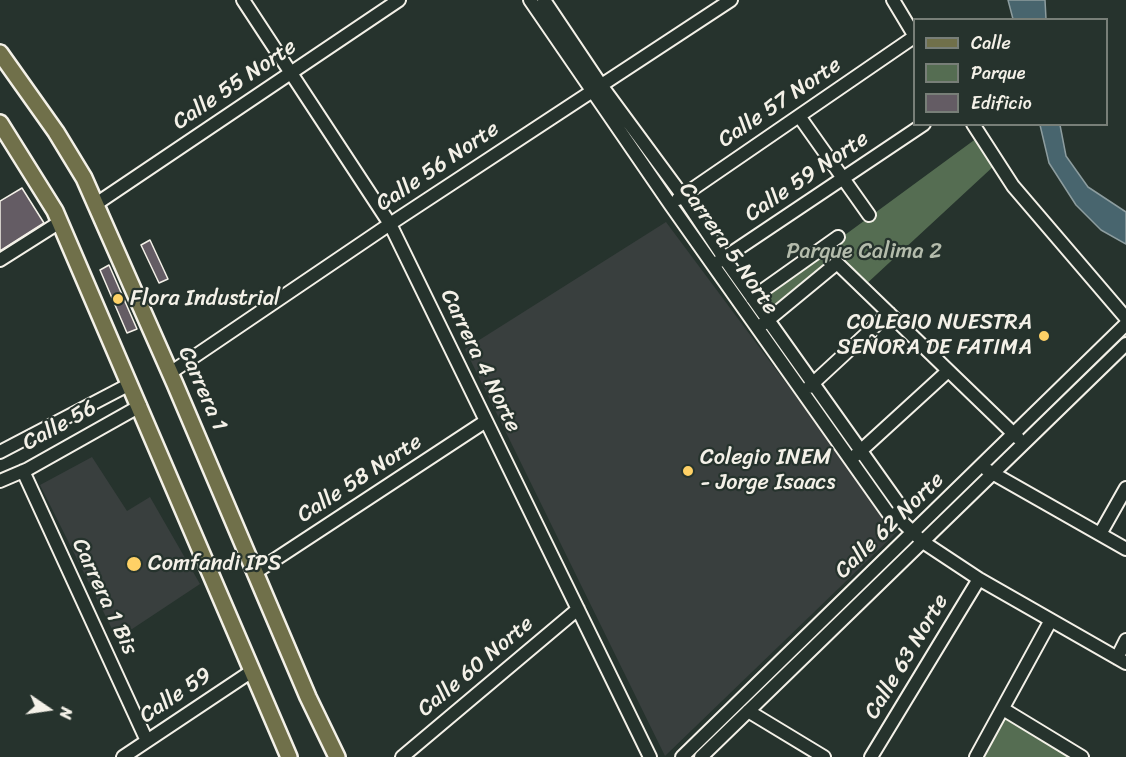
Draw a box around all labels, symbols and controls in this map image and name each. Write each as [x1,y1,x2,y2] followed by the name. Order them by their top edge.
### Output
[913,18,1108,126] legend
[971,27,1011,59] text: Calle
[168,34,302,136] street label: Calle 55 Norte
[714,52,846,154] street label: Calle 57 Norte
[971,57,1025,89] text: Parque
[971,87,1032,119] text: Edificio
[372,116,504,218] street label: Calle 56 Norte
[740,126,874,228] street label: Calle 59 Norte
[673,178,783,320] street label: Carrera 5 Norte
[786,239,942,265] park label: Parque Calima 2
[434,285,526,437] street label: Carrera 4 Norte
[130,286,280,312] place label: Flora Industrial
[111,292,125,306] marker: Flora Industrial
[837,310,1032,362] place label: COLEGIO NUESTRA SEÑORA DE FATIMA
[1037,329,1051,343] marker: COLEGIO NUESTRA SEÑORA DE FATIMA
[172,343,232,435] street label: Carrera 1
[18,395,102,457] street label: Calle 56
[293,429,427,529] street label: Calle 58 Norte
[700,445,835,496] place label: Colegio INEM - Jorge Isaacs
[681,464,695,478] marker: Colegio INEM - Jorge Isaacs
[830,467,950,585] street label: Calle 62 Norte
[66,535,142,659] street label: Carrera 1 Bis
[148,551,282,577] place label: Comfandi IPS
[125,555,143,573] marker: Comfandi IPS
[859,590,955,724] street label: Calle 63 Norte
[413,611,539,723] street label: Calle 60 Norte
[135,662,217,730] street label: Calle 59
[18,679,78,739] north arrow
[51,704,81,722] text: N

